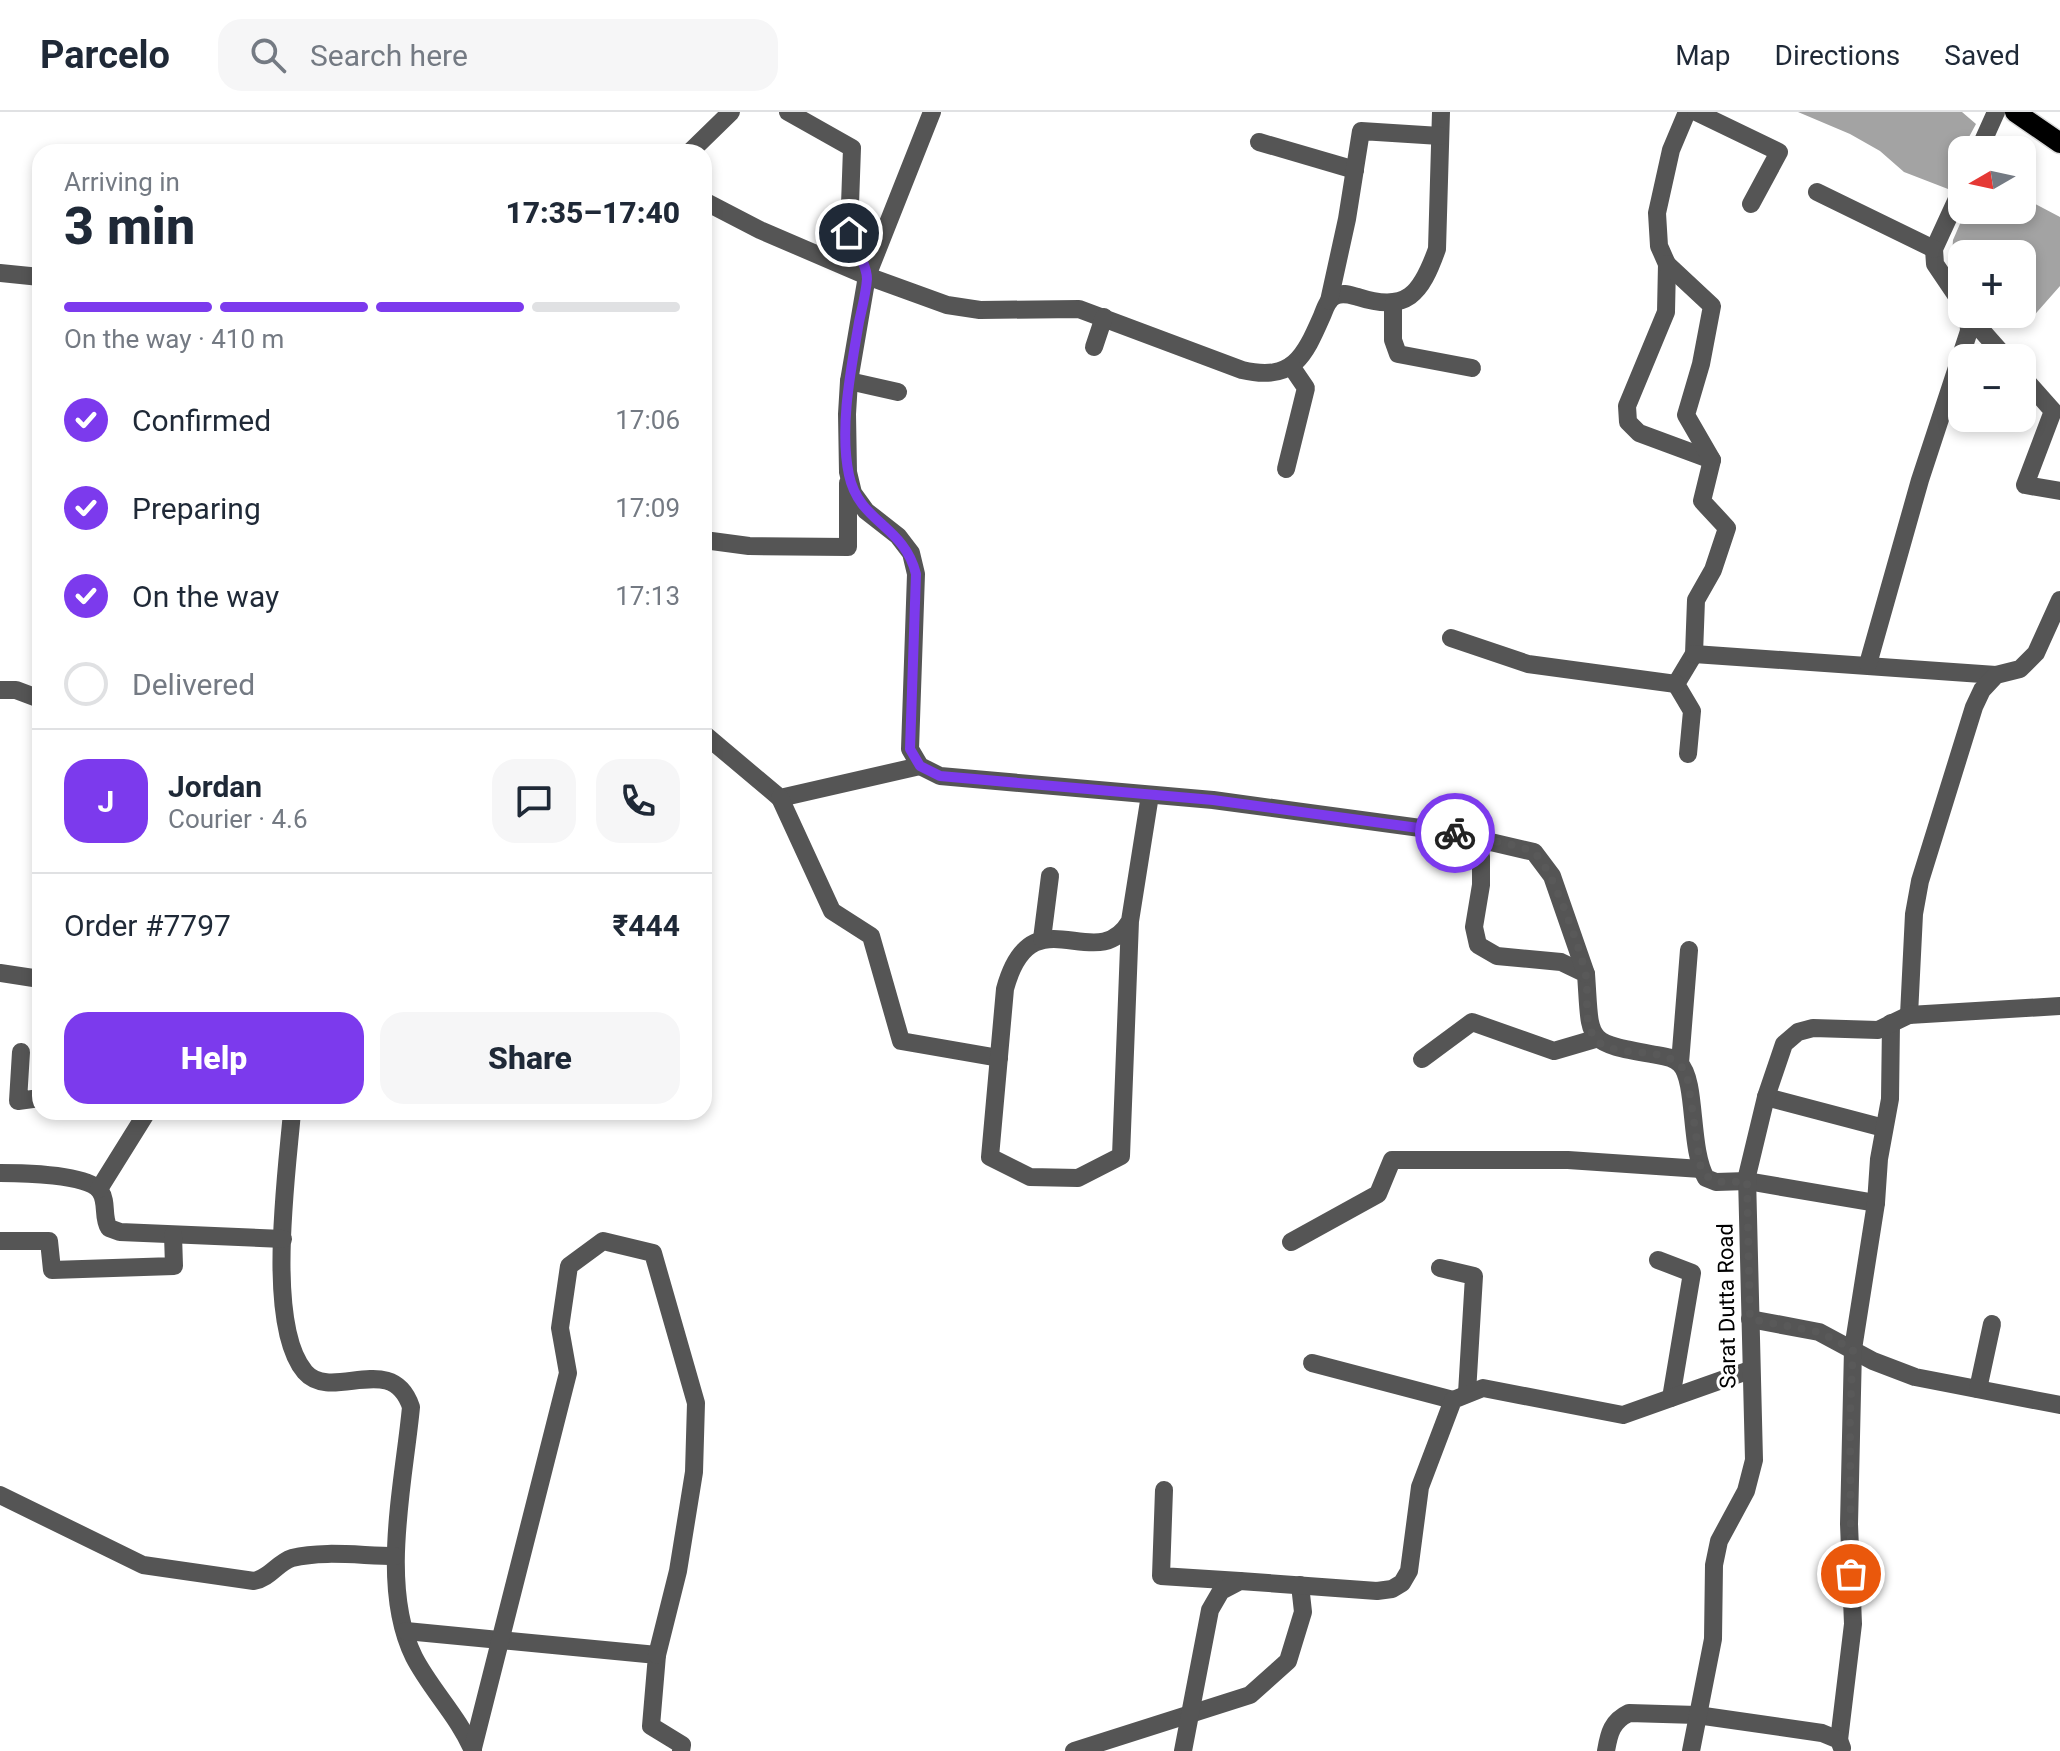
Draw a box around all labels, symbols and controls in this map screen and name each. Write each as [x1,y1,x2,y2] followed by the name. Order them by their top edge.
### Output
[218,19,778,91] search box
[40,33,170,77] text: Parcelo
[246,33,290,77] icon: search
[310,38,468,73] text: Search here
[1675,39,1731,72] text: Map
[1775,39,1900,72] text: Directions
[1944,39,2020,72] text: Saved
[1948,136,2036,224] north arrow
[1948,136,2036,432] map controls
[64,167,180,197] text: Arriving in
[505,195,680,230] text: 17:35–17:40
[64,196,195,257] text: 3 min
[815,199,883,267] pin
[827,211,871,255] icon: home
[1948,240,2036,328] button: +
[64,324,284,354] text: On the way · 410 m
[1948,344,2036,432] button: −
[64,398,108,442] icon: check
[132,403,271,438] text: Confirmed
[615,405,680,435] text: 17:06
[64,486,108,530] icon: check
[132,491,261,526] text: Preparing
[615,493,680,523] text: 17:09
[64,574,108,618] icon: check
[132,579,279,614] text: On the way
[615,581,680,611] text: 17:13
[132,667,255,702] text: Delivered
[492,759,576,843] button: chat
[596,759,680,843] button: phone
[168,769,262,804] text: Jordan
[98,784,114,819] text: J
[1415,793,1495,873] courier
[168,804,308,834] text: Courier · 4.6
[1433,811,1477,855] icon: bike
[64,908,231,943] text: Order #7797
[613,908,680,943] text: ₹444
[64,1012,364,1104] button: Help
[380,1012,680,1104] button: Share
[1713,1223,1740,1389] street label: Sarat Dutta Road
[1817,1540,1885,1608] pin
[1829,1552,1873,1596] icon: bag

